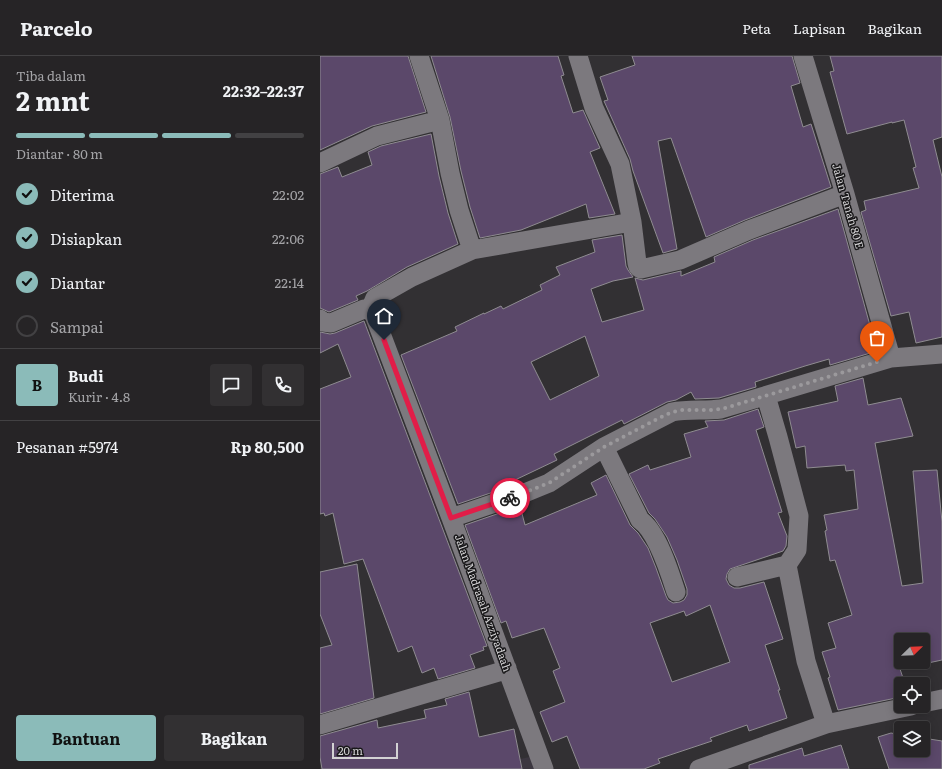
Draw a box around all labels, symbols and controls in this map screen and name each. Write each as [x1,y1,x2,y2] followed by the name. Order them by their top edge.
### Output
[20,14,93,42] text: Parcelo
[742,18,771,38] text: Peta
[793,18,846,38] text: Lapisan
[868,18,922,38] text: Bagikan
[16,66,86,85] text: Tiba dalam
[223,79,304,102] text: 22:32–22:37
[16,80,90,119] text: 2 mnt
[16,144,103,163] text: Diantar · 80 m
[829,161,869,250] street label: Jalan Tanah 80 E
[16,183,38,205] icon: check
[50,183,114,206] text: Diterima
[273,185,304,204] text: 22:02
[16,227,38,249] icon: check
[50,227,122,250] text: Disiapkan
[272,229,304,248] text: 22:06
[16,271,38,293] icon: check
[50,271,105,294] text: Diantar
[275,273,304,292] text: 22:14
[367,299,401,340] pin
[373,305,395,327] icon: home
[50,315,104,338] text: Sampai
[860,321,894,362] pin
[866,327,888,349] icon: bag
[68,364,104,387] text: Budi
[210,364,252,406] button: chat
[262,364,304,406] button: phone
[32,373,42,396] text: B
[68,387,130,406] text: Kurir · 4.8
[16,435,118,458] text: Pesanan #5974
[231,435,304,458] text: Rp 80,500
[490,478,530,518] courier
[499,487,521,509] icon: bike
[452,532,516,674] street label: Jalan Madrasah Azziyadaah
[894,633,930,669] north arrow
[894,633,930,757] map controls
[894,677,930,713] button: locate
[16,715,156,761] button: Bantuan
[164,715,304,761] button: Bagikan
[894,721,930,757] button: layers
[332,741,398,760] scale bar
[338,742,363,758] text: 20 m

